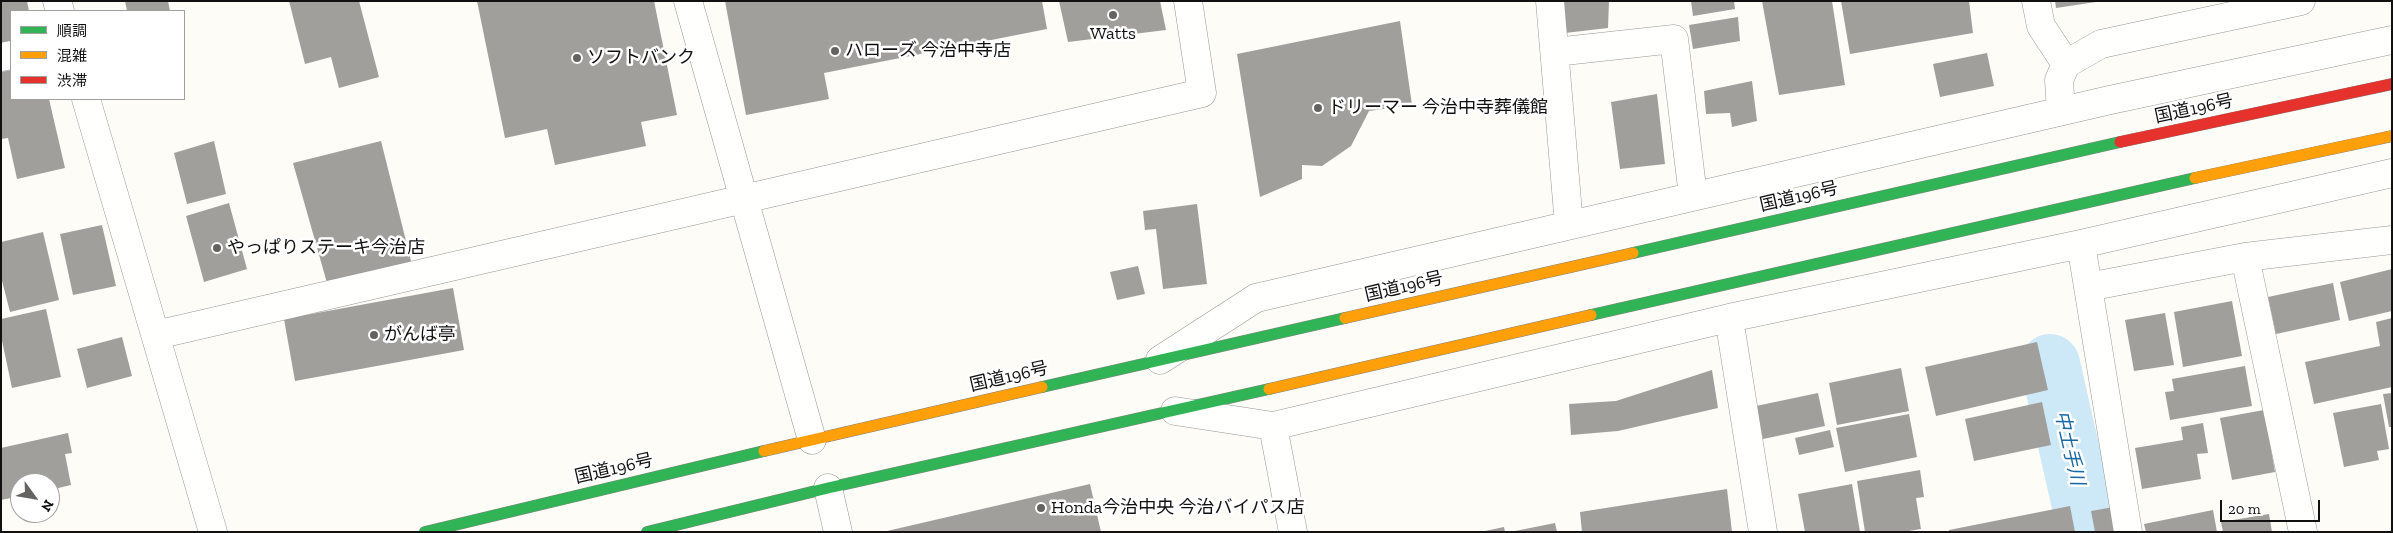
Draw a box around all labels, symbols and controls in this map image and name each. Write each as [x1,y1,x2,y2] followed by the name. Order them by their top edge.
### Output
[1107,9,1119,21] marker: Watts
[10,10,185,100] legend
[57,22,87,40] text: 順調
[1090,23,1136,45] place label: Watts
[845,40,1011,62] place label: ハローズ 今治中寺店
[829,45,841,57] marker: ハローズ 今治中寺店
[57,47,87,65] text: 混雑
[587,47,695,69] place label: ソフトバンク
[571,52,583,64] marker: ソフトバンク
[57,72,87,90] text: 渋滞
[2153,90,2235,128] street label: 国道196号
[1328,97,1548,119] place label: ドリーマー 今治中寺葬儀館
[1312,102,1324,114] marker: ドリーマー 今治中寺葬儀館
[1758,177,1840,217] street label: 国道196号
[227,237,425,259] place label: やっぱりステーキ今治店
[211,242,223,254] marker: やっぱりステーキ今治店
[1363,267,1445,307] street label: 国道196号
[384,324,456,346] place label: がんば亭
[368,329,380,341] marker: がんば亭
[968,357,1050,397] street label: 国道196号
[2049,408,2089,488] water label: 中土手川
[573,449,655,489] street label: 国道196号
[10,473,60,523] north arrow
[2223,490,2323,522] scale bar
[37,497,57,515] text: N
[1051,497,1304,519] place label: Honda今治中央 今治バイパス店
[2228,500,2261,518] text: 20 m
[1035,502,1047,514] marker: Honda今治中央 今治バイパス店

